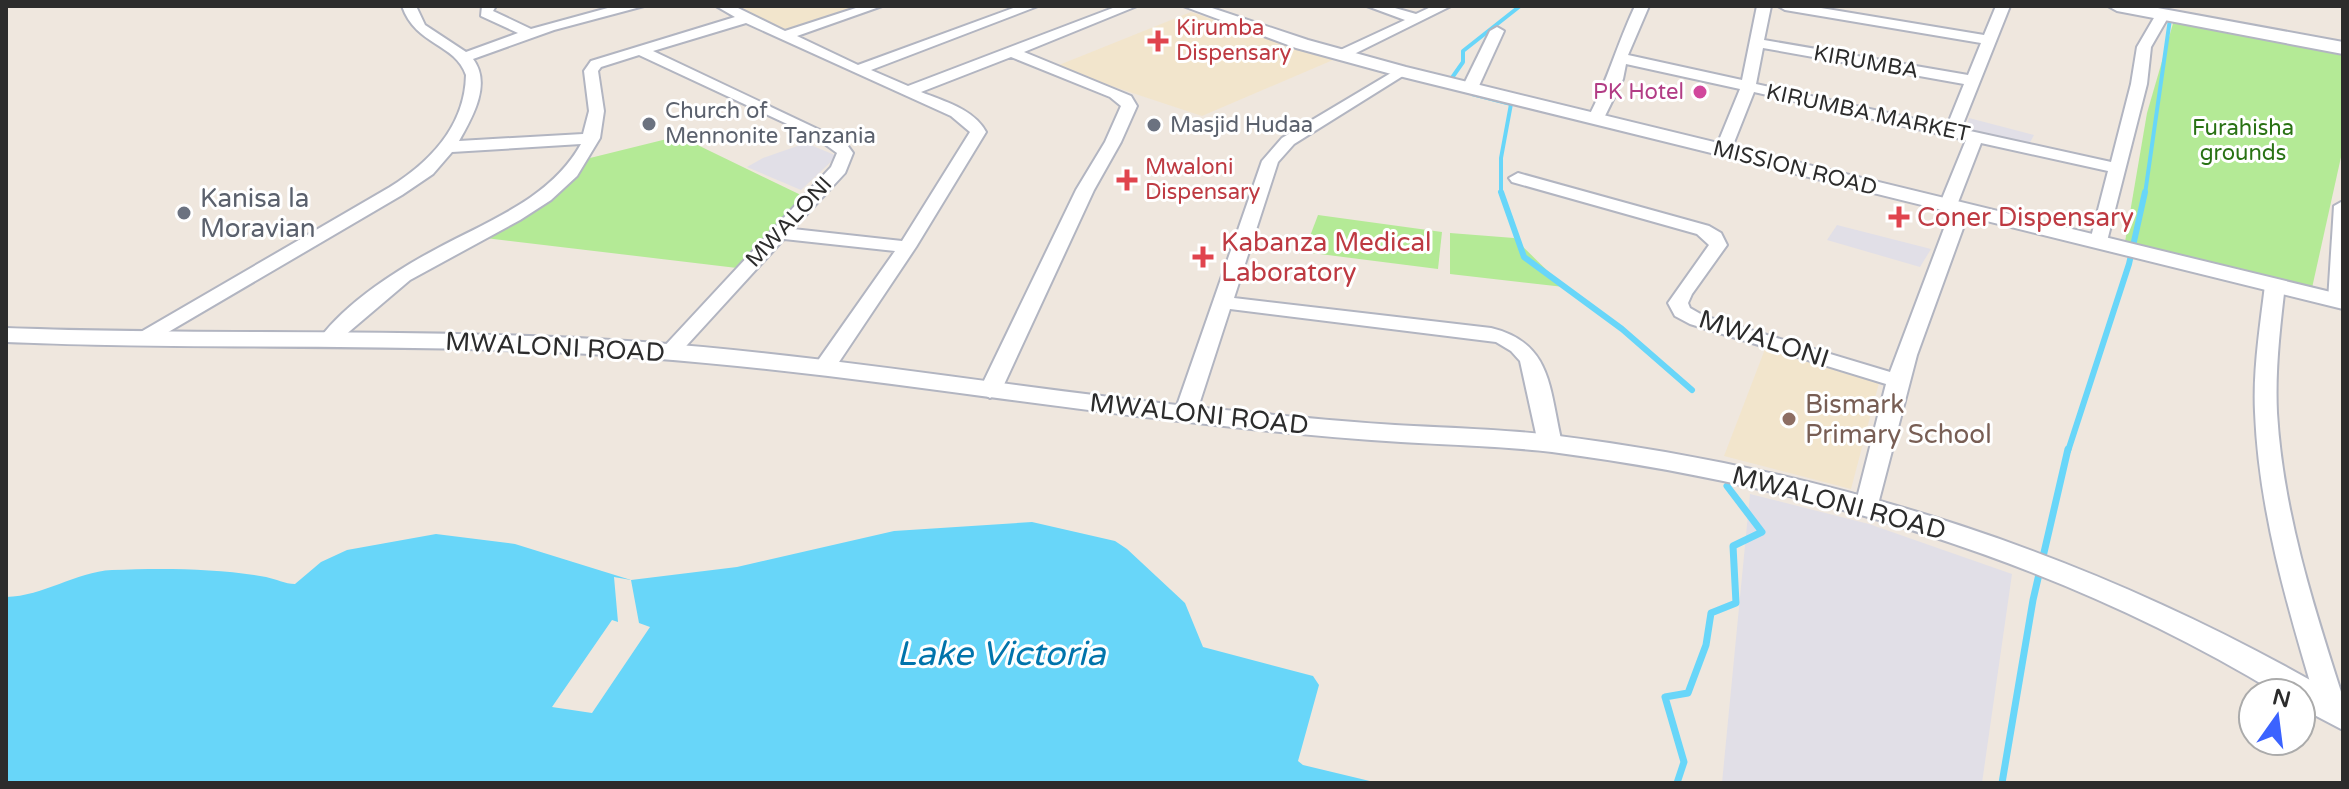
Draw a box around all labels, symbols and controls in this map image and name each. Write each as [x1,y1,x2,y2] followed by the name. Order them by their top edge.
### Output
[1176,15,1291,66] place label: Kirumba Dispensary
[1147,30,1169,52] marker: Kirumba Dispensary
[1811,40,1921,84] street label: KIRUMBA
[1593,79,1684,105] place label: PK Hotel
[1764,79,1973,147] street label: KIRUMBA MARKET
[1691,83,1709,101] marker: PK Hotel
[665,98,876,149] place label: Church of Mennonite Tanzania
[1170,112,1313,138] place label: Masjid Hudaa
[640,115,658,133] marker: Church of Mennonite Tanzania
[2192,115,2294,166] park label: Furahisha grounds
[1145,116,1163,134] marker: Masjid Hudaa
[1710,135,1880,201] street label: MISSION ROAD
[1145,154,1260,205] place label: Mwaloni Dispensary
[1116,169,1138,191] marker: Mwaloni Dispensary
[740,171,838,273] street label: MWALONI
[200,183,316,244] place label: Kanisa la Moravian
[1917,202,2134,233] place label: Coner Dispensary
[175,204,193,222] marker: Kanisa la Moravian
[1888,206,1910,228] marker: Coner Dispensary
[1221,227,1432,288] place label: Kabanza Medical Laboratory
[1192,246,1214,268] marker: Kabanza Medical Laboratory
[1695,303,1833,375] street label: MWALONI
[444,326,666,368] street label: MWALONI ROAD
[1088,387,1310,441] street label: MWALONI ROAD
[1805,389,1992,450] place label: Bismark Primary School
[1780,410,1798,428] marker: Bismark Primary School
[1729,460,1949,546] street label: MWALONI ROAD
[897,634,1106,675] water label: Lake Victoria
[2237,677,2317,757] north arrow
[2270,684,2293,713] text: N

